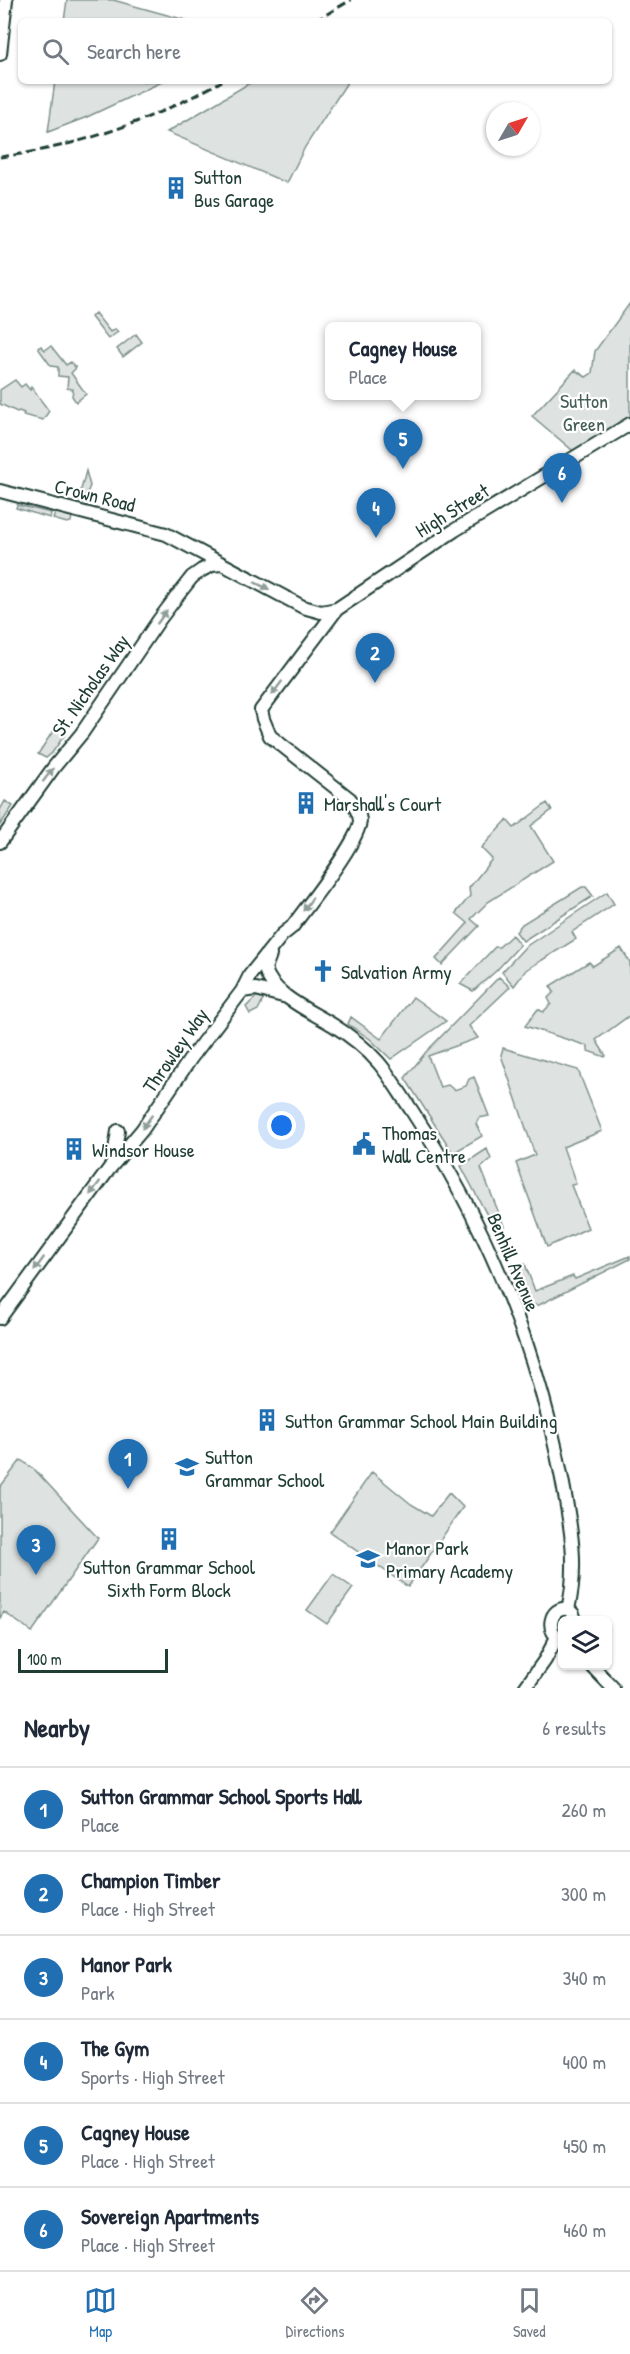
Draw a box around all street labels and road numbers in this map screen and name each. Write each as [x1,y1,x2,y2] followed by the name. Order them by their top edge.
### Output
[52,472,138,518] street label: Crown Road
[410,476,495,543] street label: High Street
[45,629,135,741] street label: St. Nicholas Way
[136,1002,214,1098] street label: Throwley Way
[481,1209,547,1315] street label: Benhill Avenue

